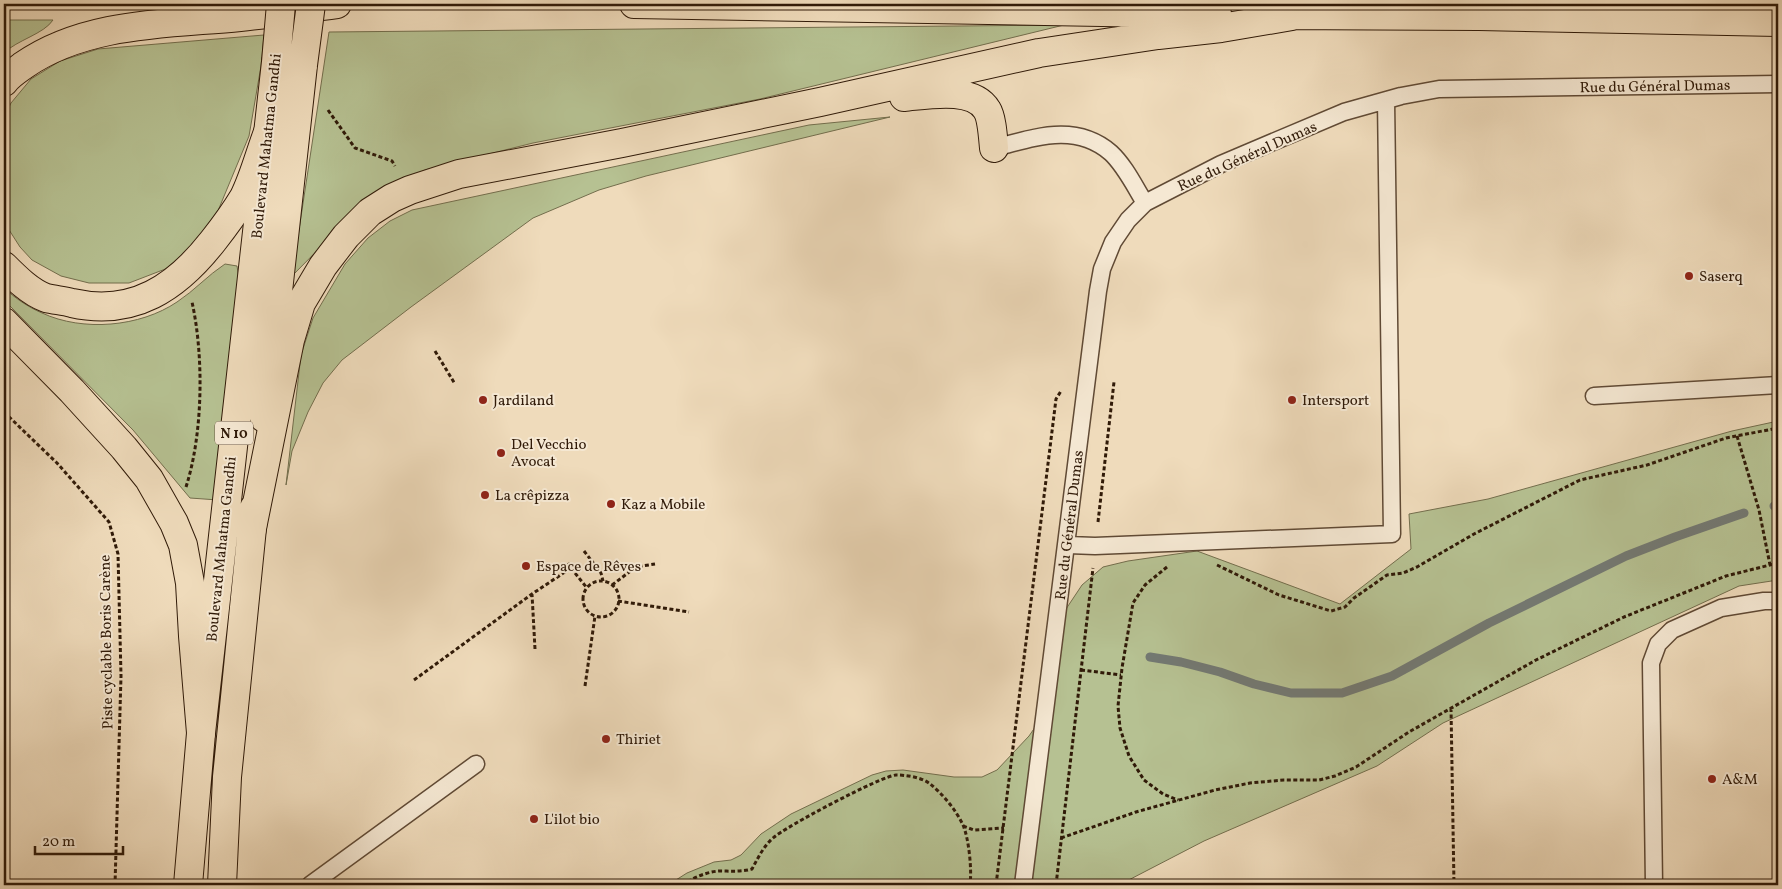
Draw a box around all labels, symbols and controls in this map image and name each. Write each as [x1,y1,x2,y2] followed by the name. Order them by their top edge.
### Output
[247,52,288,240] street label: Boulevard Mahatma Gandhi
[1579,76,1731,99] street label: Rue du Général Dumas
[1174,117,1321,198] street label: Rue du Général Dumas
[1699,267,1744,288] place label: Saserq
[1683,270,1695,282] marker: Saserq
[493,391,554,412] place label: Jardiland
[1302,391,1369,412] place label: Intersport
[477,394,489,406] marker: Jardiland
[1286,394,1298,406] marker: Intersport
[215,422,253,444] road number: N 10
[511,435,587,473] place label: Del Vecchio Avocat
[495,447,507,459] marker: Del Vecchio Avocat
[1051,449,1090,601] street label: Rue du Général Dumas
[202,455,243,643] street label: Boulevard Mahatma Gandhi
[495,486,570,507] place label: La crêpizza
[479,489,491,501] marker: La crêpizza
[621,495,705,516] place label: Kaz a Mobile
[605,498,617,510] marker: Kaz a Mobile
[95,554,120,730] street label: Piste cyclable Boris Carène
[536,557,641,578] place label: Espace de Rêves
[520,560,532,572] marker: Espace de Rêves
[616,730,661,751] place label: Thiriet
[600,733,612,745] marker: Thiriet
[1722,770,1758,791] place label: A&M
[1706,773,1718,785] marker: A&M
[544,810,600,831] place label: L'ilot bio
[528,813,540,825] marker: L'ilot bio
[35,824,122,856] scale bar
[42,832,75,853] text: 20 m

